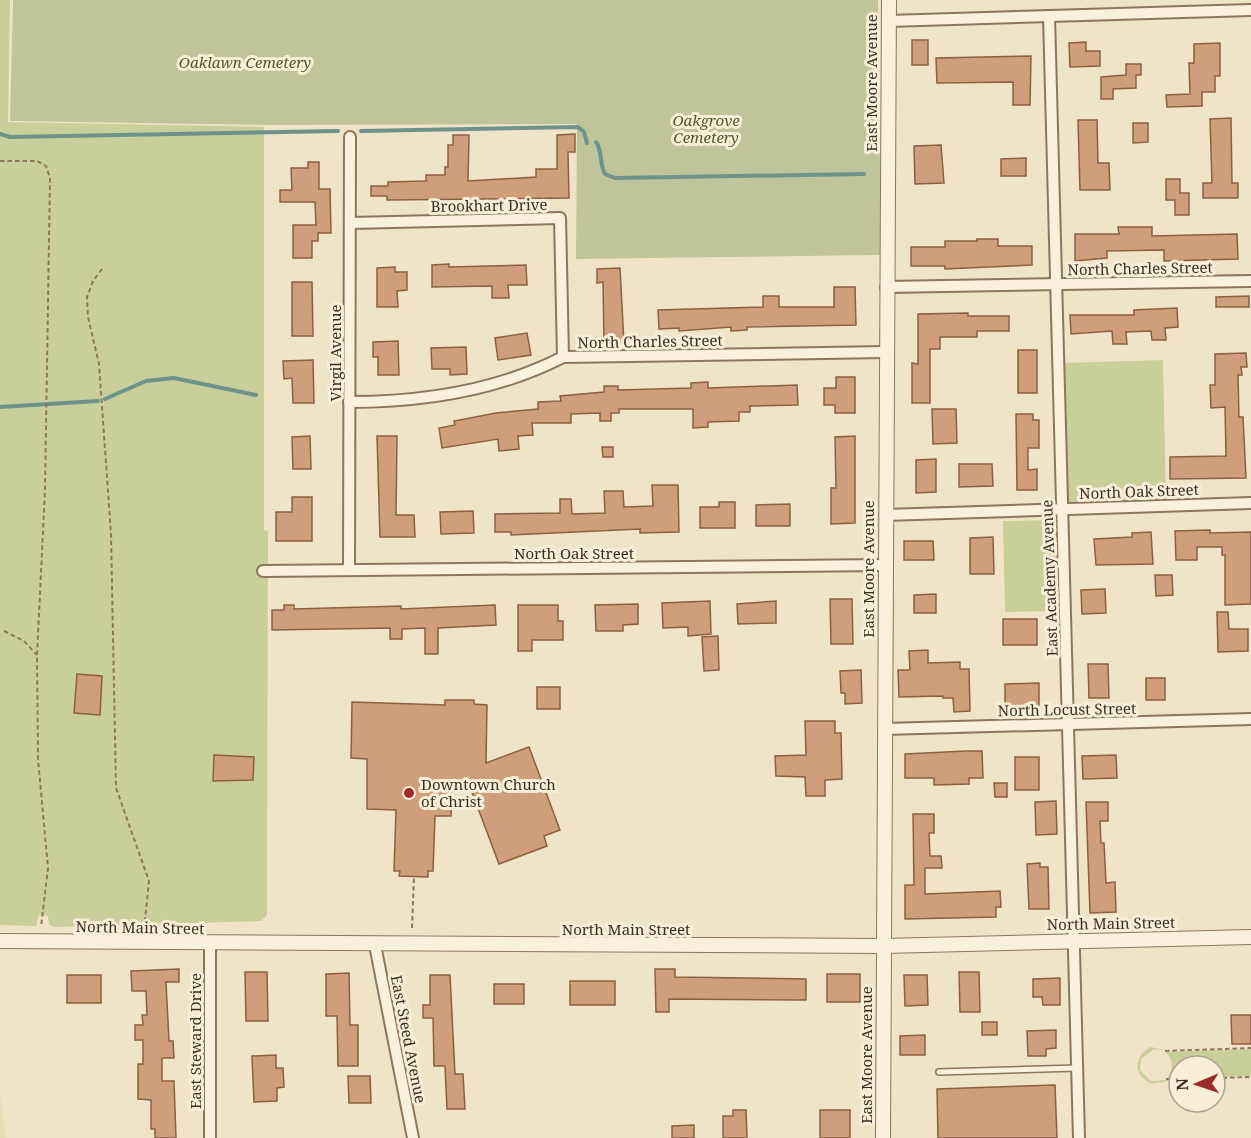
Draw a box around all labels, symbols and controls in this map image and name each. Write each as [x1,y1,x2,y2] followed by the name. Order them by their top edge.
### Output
[861,14,881,152] street label: East Moore Avenue
[179,52,311,72] park label: Oaklawn Cemetery
[672,110,740,147] park label: Oakgrove Cemetery
[431,194,547,216] street label: Brookhart Drive
[1067,257,1213,279] street label: North Charles Street
[325,304,345,402] street label: Virgil Avenue
[577,330,723,352] street label: North Charles Street
[1079,479,1199,503] street label: North Oak Street
[1036,499,1062,657] street label: East Academy Avenue
[858,500,878,638] street label: East Moore Avenue
[514,543,634,563] street label: North Oak Street
[998,698,1136,720] street label: North Locust Street
[421,774,556,811] place label: Downtown Church of Christ
[402,786,416,800] marker: Downtown Church of Christ
[1047,912,1175,934] street label: North Main Street
[76,916,204,938] street label: North Main Street
[562,919,690,939] street label: North Main Street
[185,973,205,1109] street label: East Steward Drive
[387,973,431,1105] street label: East Steed Avenue
[856,986,876,1124] street label: East Moore Avenue
[1167,1054,1227,1114] north arrow
[1171,1077,1193,1091] text: N

